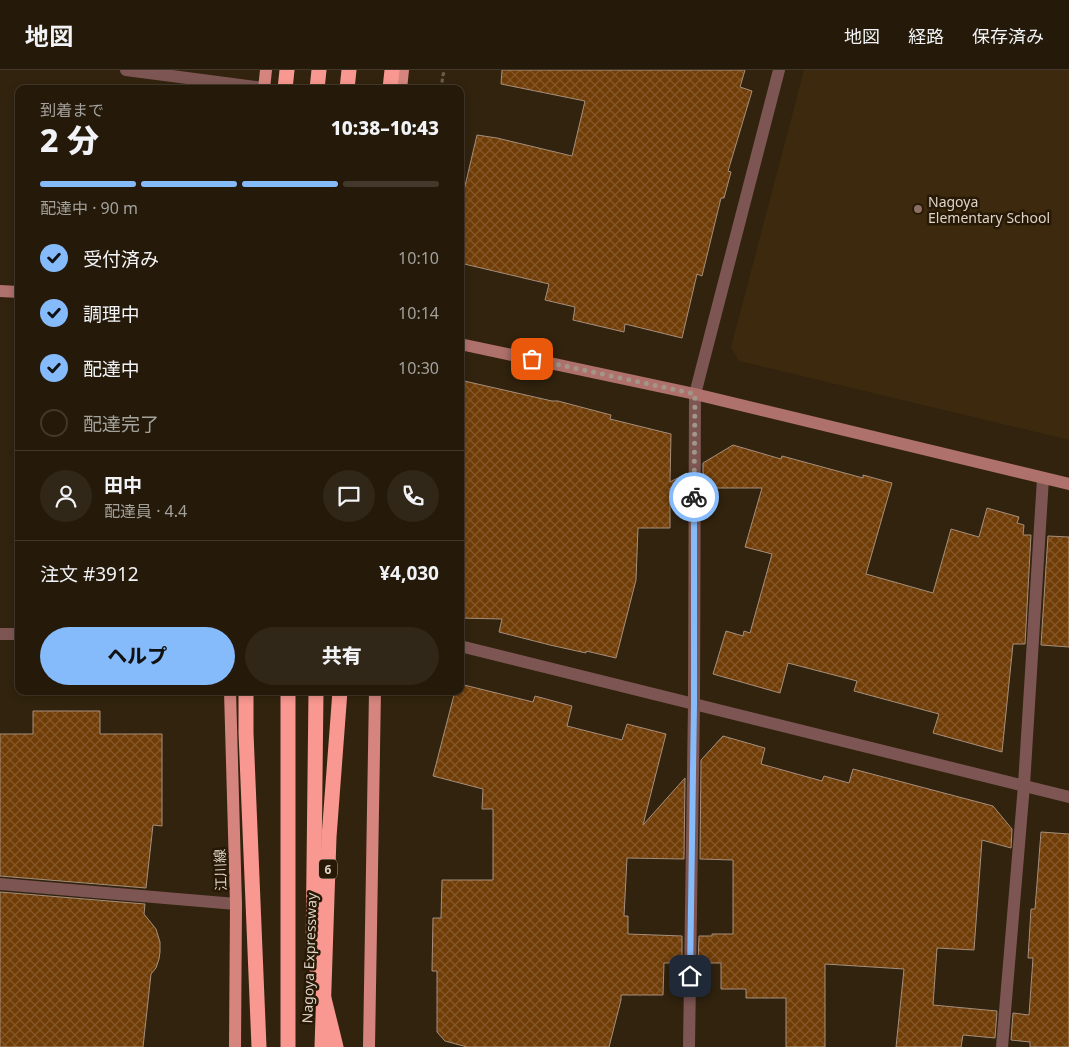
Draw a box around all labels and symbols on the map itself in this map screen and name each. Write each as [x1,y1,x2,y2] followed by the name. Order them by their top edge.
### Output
[928,192,1050,227] place label: Nagoya Elementary School
[912,203,924,215] marker: Nagoya Elementary School
[511,338,553,380] pin
[669,472,719,522] courier
[210,849,230,891] street label: 江川線
[319,860,337,879] road number: 6
[297,892,321,1024] street label: Nagoya Expressway
[669,955,711,997] pin

